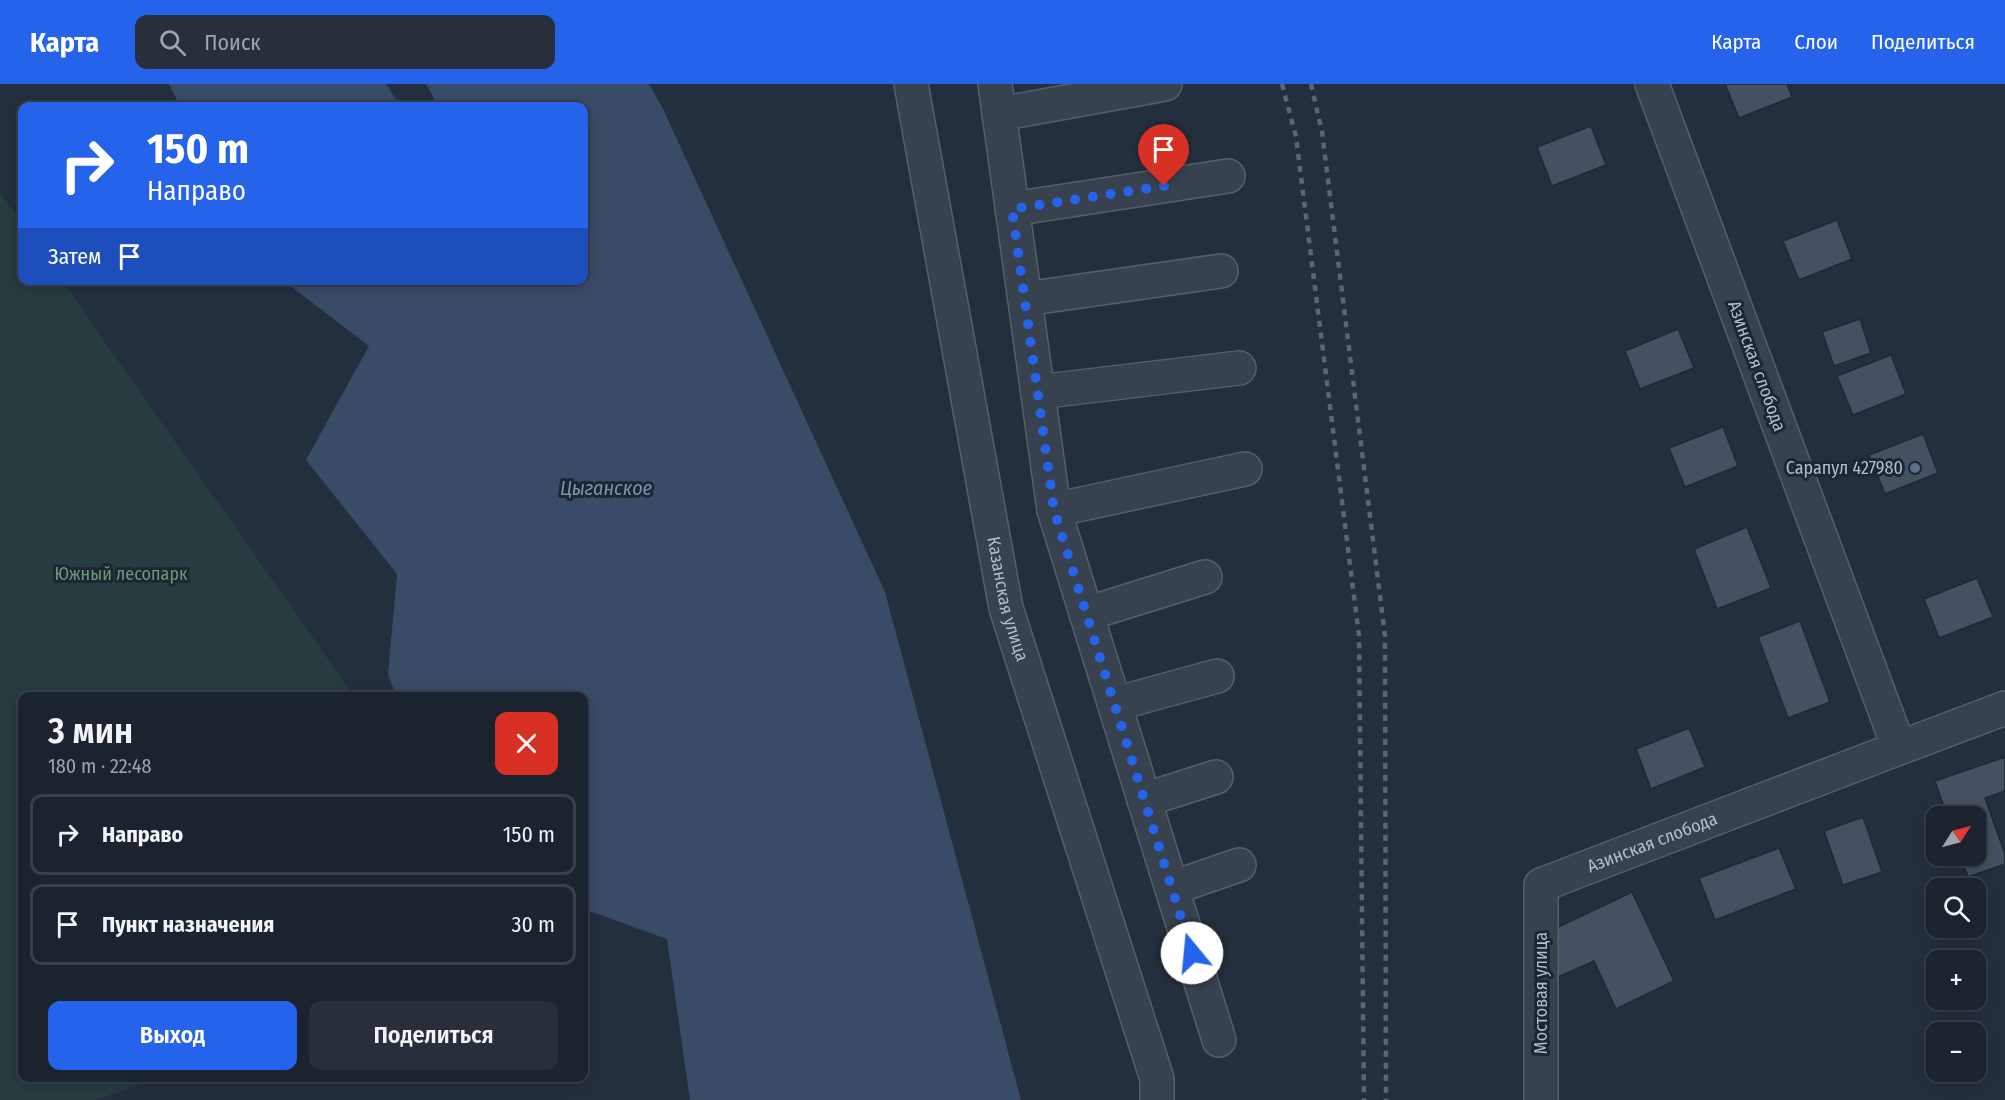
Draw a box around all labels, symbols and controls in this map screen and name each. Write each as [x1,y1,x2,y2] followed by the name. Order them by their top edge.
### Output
[135,15,555,69] search box
[30,26,99,59] text: Карта
[156,26,189,59] icon: search
[204,29,261,56] text: Поиск
[1711,29,1761,55] text: Карта
[1794,29,1838,55] text: Слои
[1871,29,1975,55] text: Поделиться
[147,124,249,174] text: 150 m
[1138,124,1189,186] pin
[48,126,126,204] icon: right
[1147,133,1180,166] icon: arrive
[147,175,246,207] text: Направо
[113,240,146,273] icon: arrive
[48,243,101,270] text: Затем
[1723,298,1791,435] street label: Азинская слобода
[1786,457,1903,479] place label: Сарапул 427980
[1908,461,1922,475] marker: Сарапул 427980
[560,476,653,500] water label: Цыганское
[982,535,1033,664] street label: Казанская улица
[55,563,188,585] park label: Южный лесопарк
[48,709,133,753] text: 3 мин
[495,712,558,775] button: close
[48,754,151,778] text: 180 m · 22:48
[1926,806,1986,866] north arrow
[1926,806,1986,1082] map controls
[1584,808,1721,877] street label: Азинская слобода
[51,818,84,851] icon: right
[102,821,183,848] text: Направо
[503,821,555,848] text: 150 m
[1926,878,1986,938] button: search
[51,908,84,941] icon: arrive
[102,911,274,938] text: Пункт назначения
[512,911,555,938] text: 30 m
[1160,921,1224,985] position arrow
[1530,932,1552,1054] street label: Мостовая улица
[1926,950,1986,1010] button: +
[48,1001,297,1070] button: Выход
[309,1001,558,1070] button: Поделиться
[1926,1022,1986,1082] button: −

